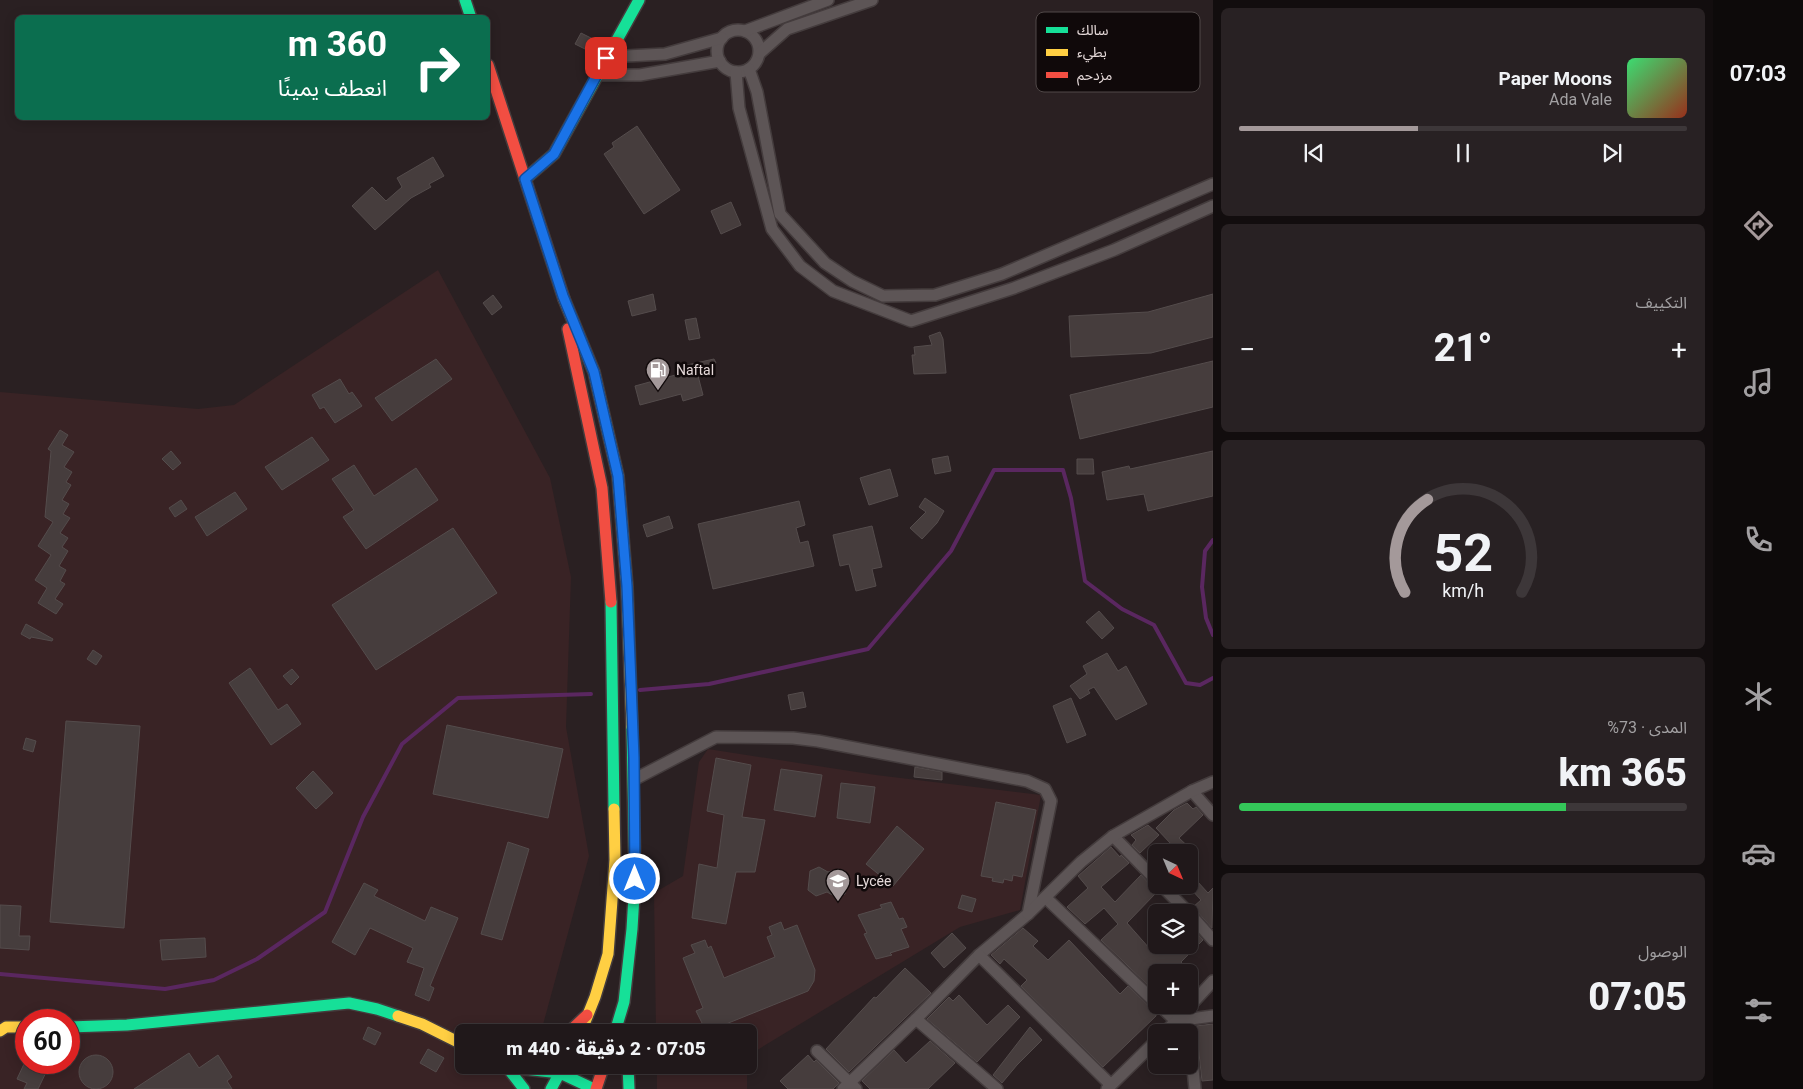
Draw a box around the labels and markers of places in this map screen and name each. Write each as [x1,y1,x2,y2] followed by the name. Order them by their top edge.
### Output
[585,37,627,79] pin
[645,357,671,391] fuel station icon: Naftal
[676,362,714,378] place label: Naftal
[825,868,851,902] school or university icon: Lycée
[856,873,891,889] place label: Lycée

